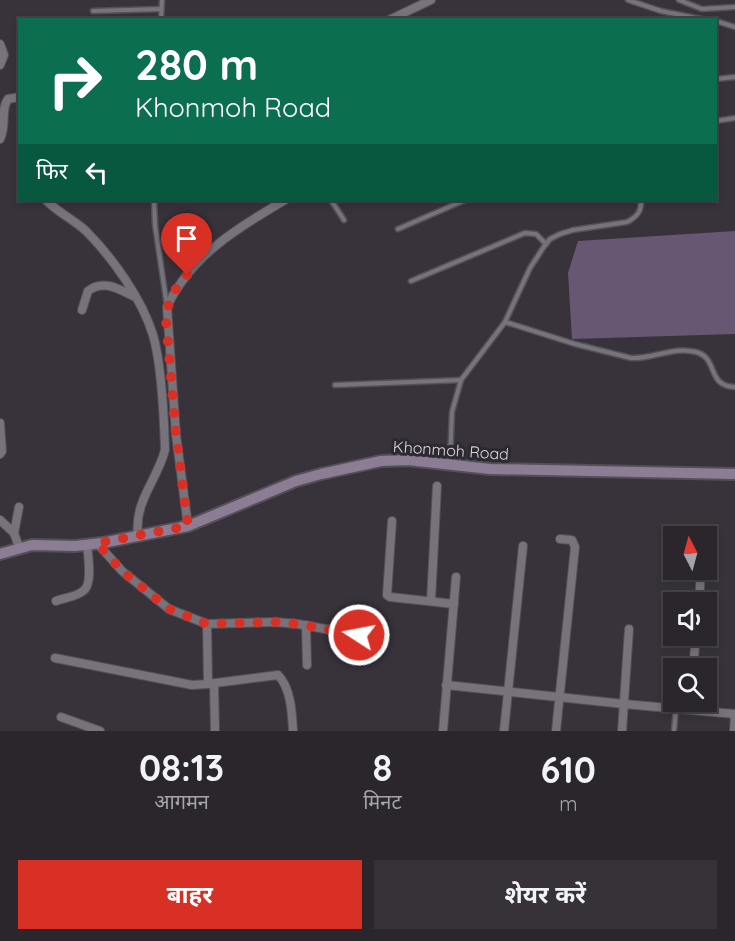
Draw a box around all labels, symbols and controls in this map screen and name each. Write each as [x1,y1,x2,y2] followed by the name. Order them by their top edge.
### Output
[135,38,258,91] text: 280 m
[36,42,114,120] icon: right
[135,90,331,124] text: Khonmoh Road
[80,156,113,189] icon: left
[36,157,68,185] text: फिर
[161,213,212,275] pin
[170,222,203,255] icon: arrive
[392,436,510,464] street label: Khonmoh Road
[663,526,717,580] north arrow
[663,526,717,712] map controls
[663,592,717,646] button: sound
[327,603,391,667] position arrow
[663,658,717,712] button: search
[139,745,224,790] text: 08:13
[372,745,392,790] text: 8
[541,747,596,792] text: 610
[154,789,209,814] text: आगमन
[363,789,402,814] text: मिनट
[559,791,577,816] text: m
[18,860,362,929] button: बाहर
[374,860,717,929] button: शेयर करें

